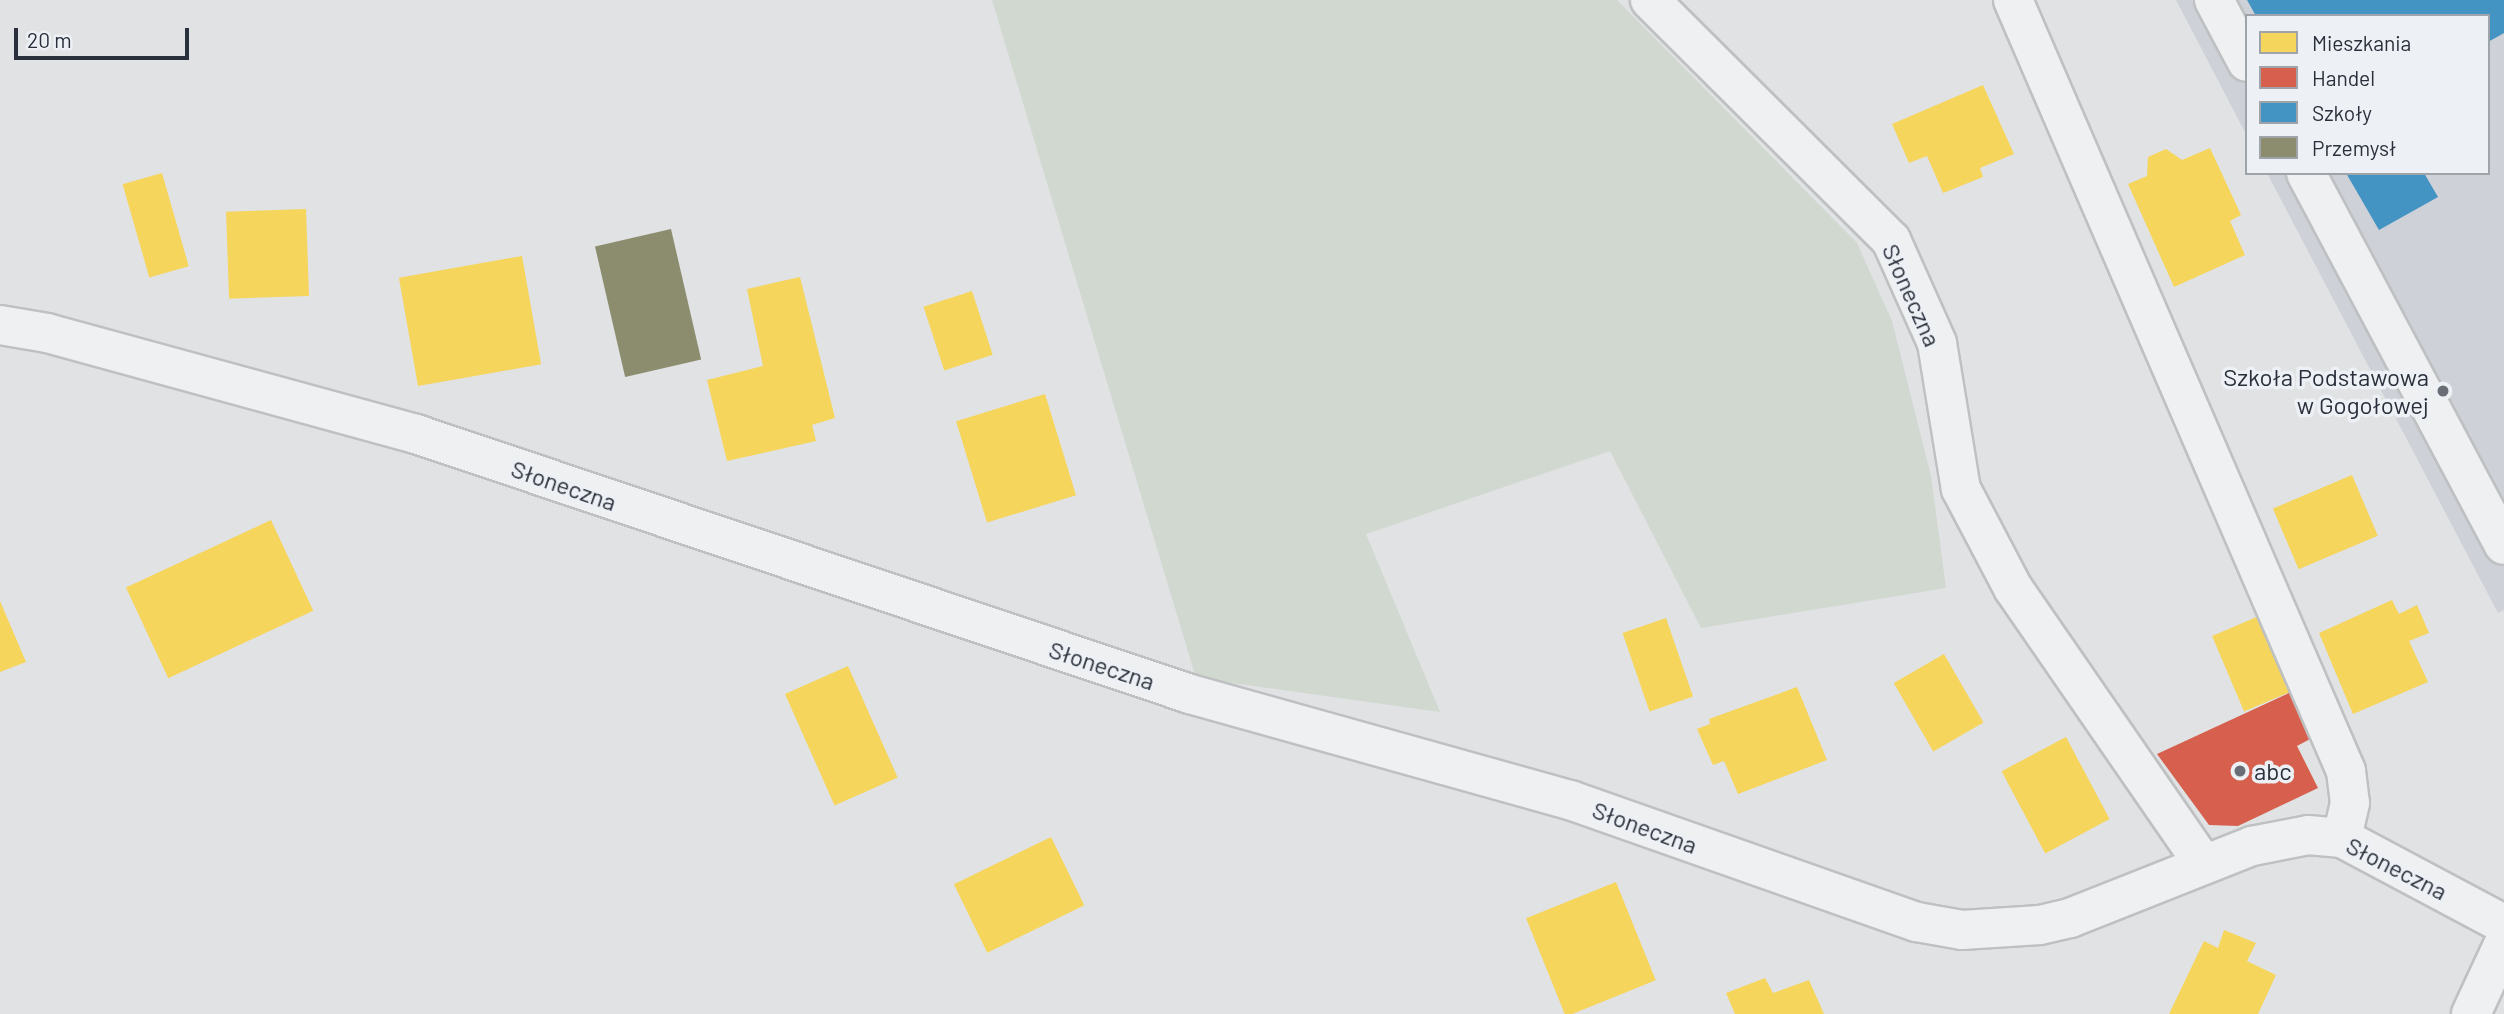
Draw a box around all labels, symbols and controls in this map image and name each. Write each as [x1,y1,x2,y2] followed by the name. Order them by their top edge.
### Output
[18,14,192,58] scale bar
[2245,14,2490,175] legend
[27,27,72,52] text: 20 m
[2312,30,2411,55] text: Mieszkania
[2312,65,2375,90] text: Handel
[2312,100,2372,125] text: Szkoły
[2312,135,2396,160] text: Przemysł
[1877,239,1947,351] street label: Słoneczna
[2223,363,2429,419] place label: Szkoła Podstawowa w Gogołowej
[2435,383,2451,399] marker: Szkoła Podstawowa w Gogołowej
[508,454,620,516] street label: Słoneczna
[1046,634,1158,696] street label: Słoneczna
[2254,757,2292,785] place label: abc
[2232,763,2248,779] marker: abc
[1589,795,1701,859] street label: Słoneczna
[2342,830,2452,906] street label: Słoneczna

